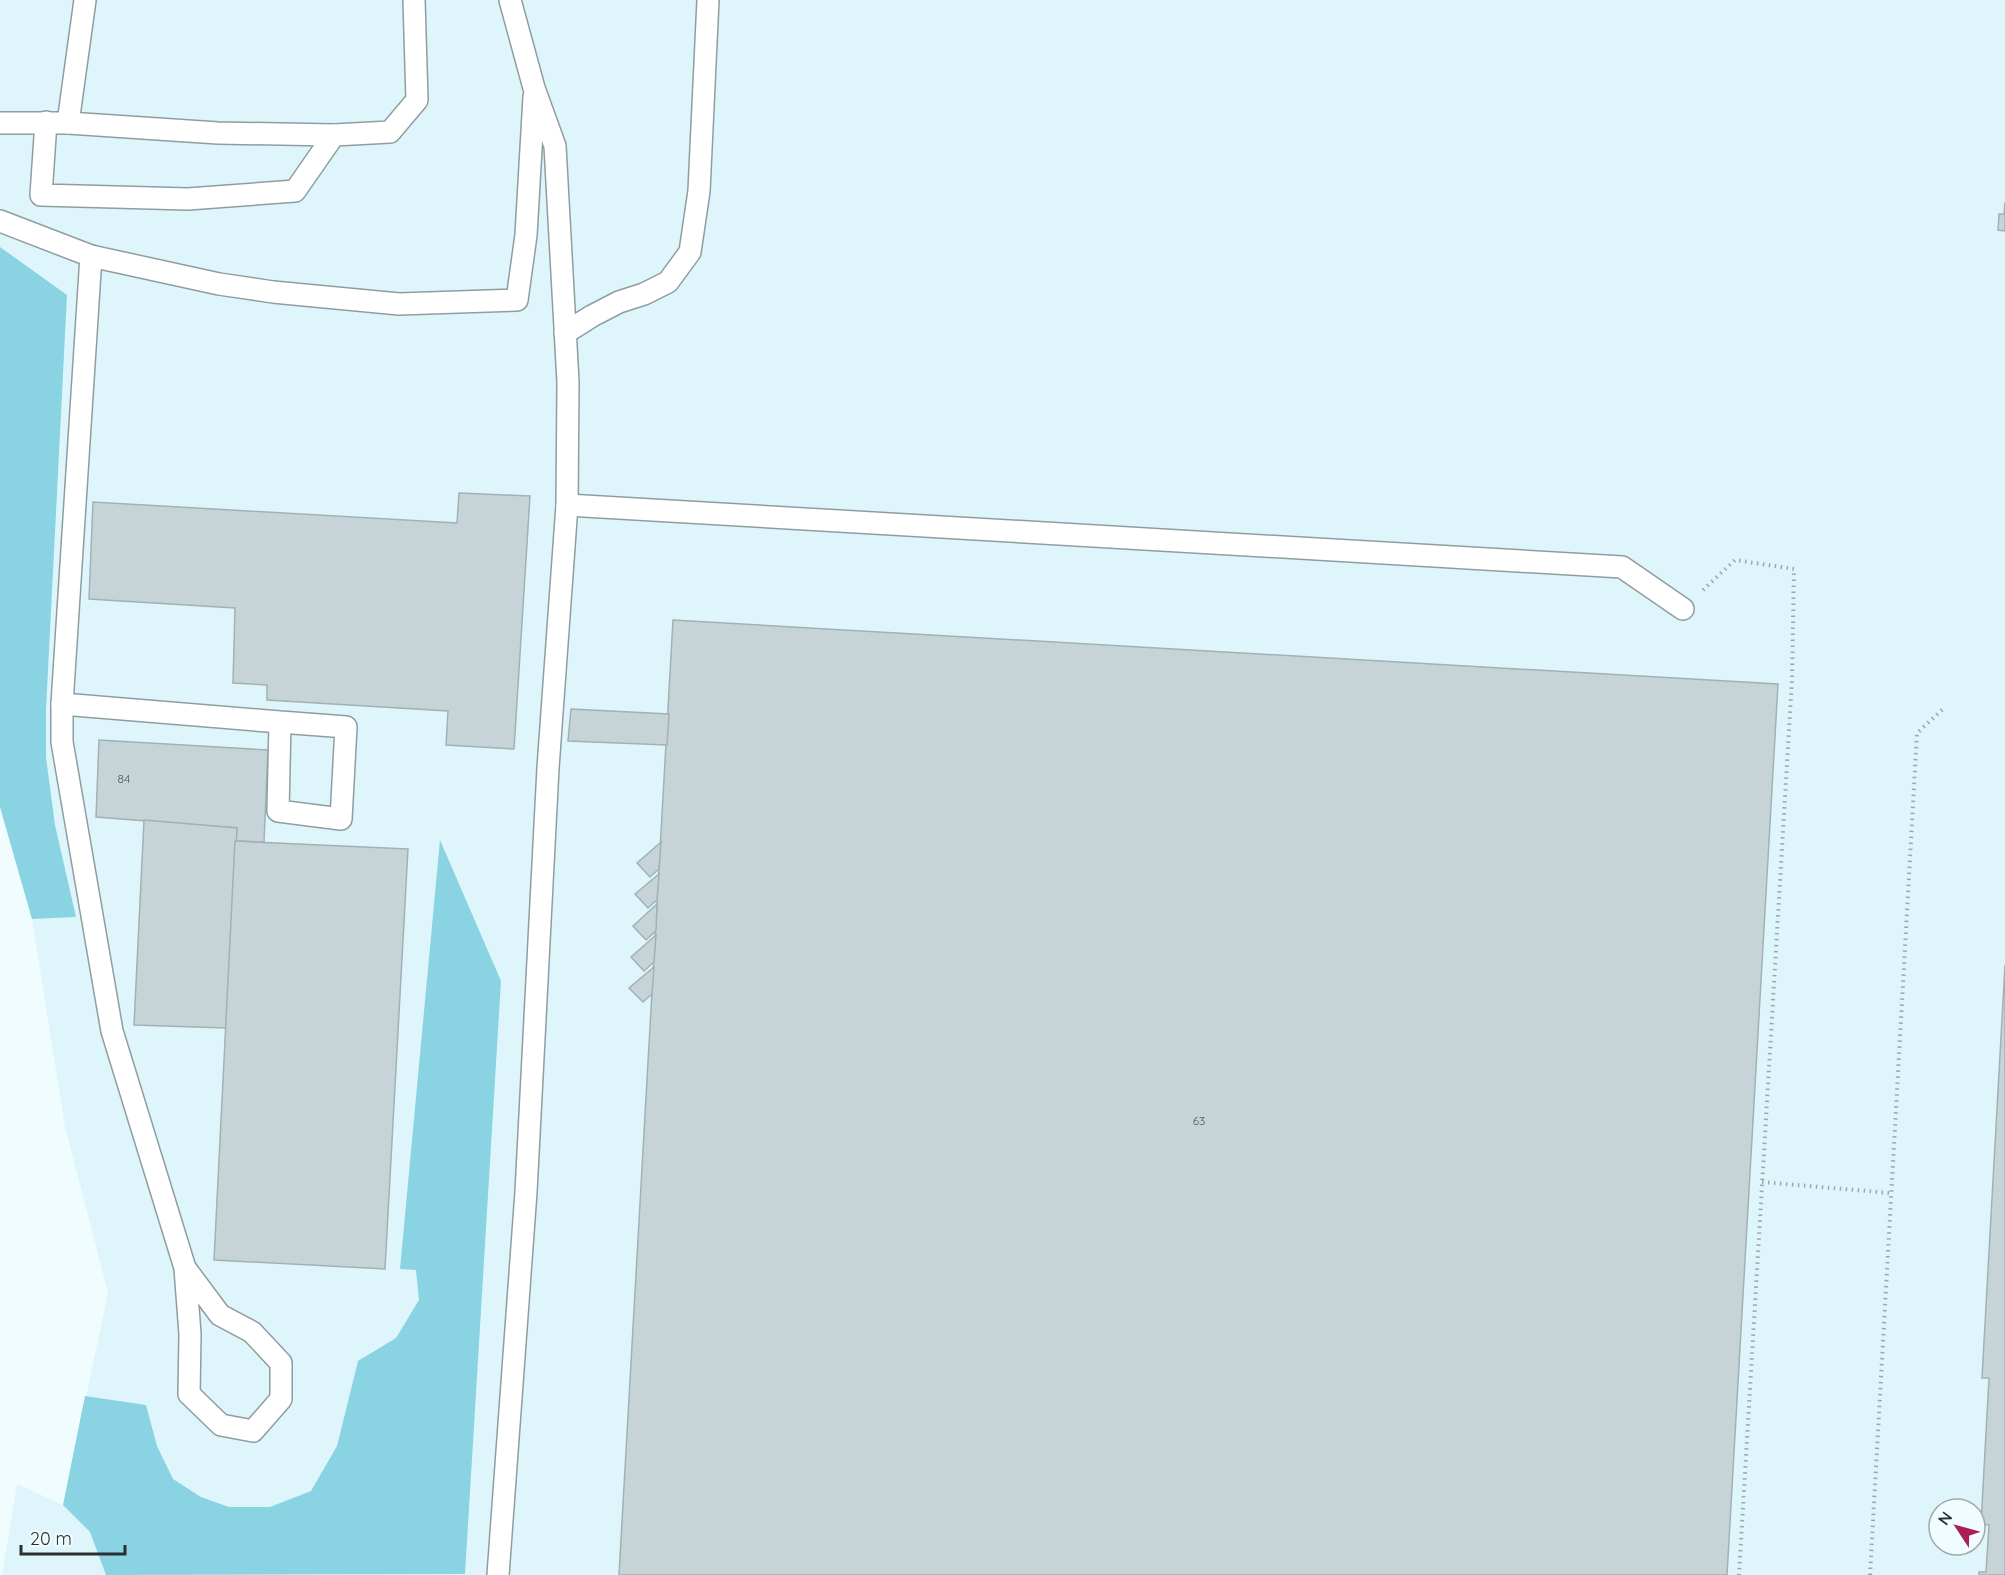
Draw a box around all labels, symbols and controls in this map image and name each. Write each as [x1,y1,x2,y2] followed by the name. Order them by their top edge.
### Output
[118,771,130,786] house number: 84
[1193,1113,1205,1128] house number: 63
[1927,1497,1987,1557] north arrow
[1933,1508,1956,1529] text: N
[21,1518,124,1556] scale bar
[30,1527,72,1550] text: 20 m

